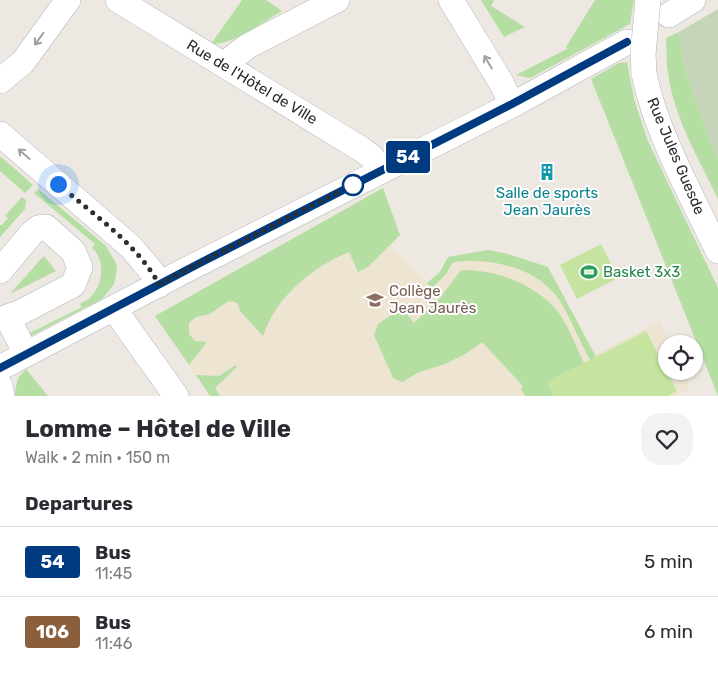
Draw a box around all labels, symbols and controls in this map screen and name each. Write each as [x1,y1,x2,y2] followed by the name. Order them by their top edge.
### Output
[34,32,45,45] one-way arrow
[183,36,321,128] street label: Rue de l'Hôtel de Ville
[483,55,493,69] one-way arrow
[643,95,709,217] street label: Rue Jules Guesde
[386,141,430,173] line badge: 54
[396,146,420,168] text: 54
[17,149,30,160] one-way arrow
[537,162,557,182] building icon: Salle de sports Jean Jaurès
[46,172,71,197] your location
[342,174,364,196] unlabelled marker
[496,184,599,219] place label: Salle de sports Jean Jaurès
[579,262,599,282] sports icon: Basket 3x3
[603,263,680,281] place label: Basket 3x3
[389,282,477,317] place label: Collège Jean Jaurès
[365,290,385,310] school or university icon: Collège Jean Jaurès
[658,335,703,380] map controls
[658,335,703,380] button: locate
[641,413,693,465] button: heart
[25,415,291,443] text: Lomme – Hôtel de Ville
[25,448,170,467] text: Walk · 2 min · 150 m
[25,492,133,515] text: Departures
[95,541,131,564] text: Bus
[644,550,693,573] text: 5 min
[41,551,64,573] text: 54
[95,564,132,583] text: 11:45
[95,611,131,634] text: Bus
[644,620,693,643] text: 6 min
[36,621,69,643] text: 106
[95,634,132,653] text: 11:46

